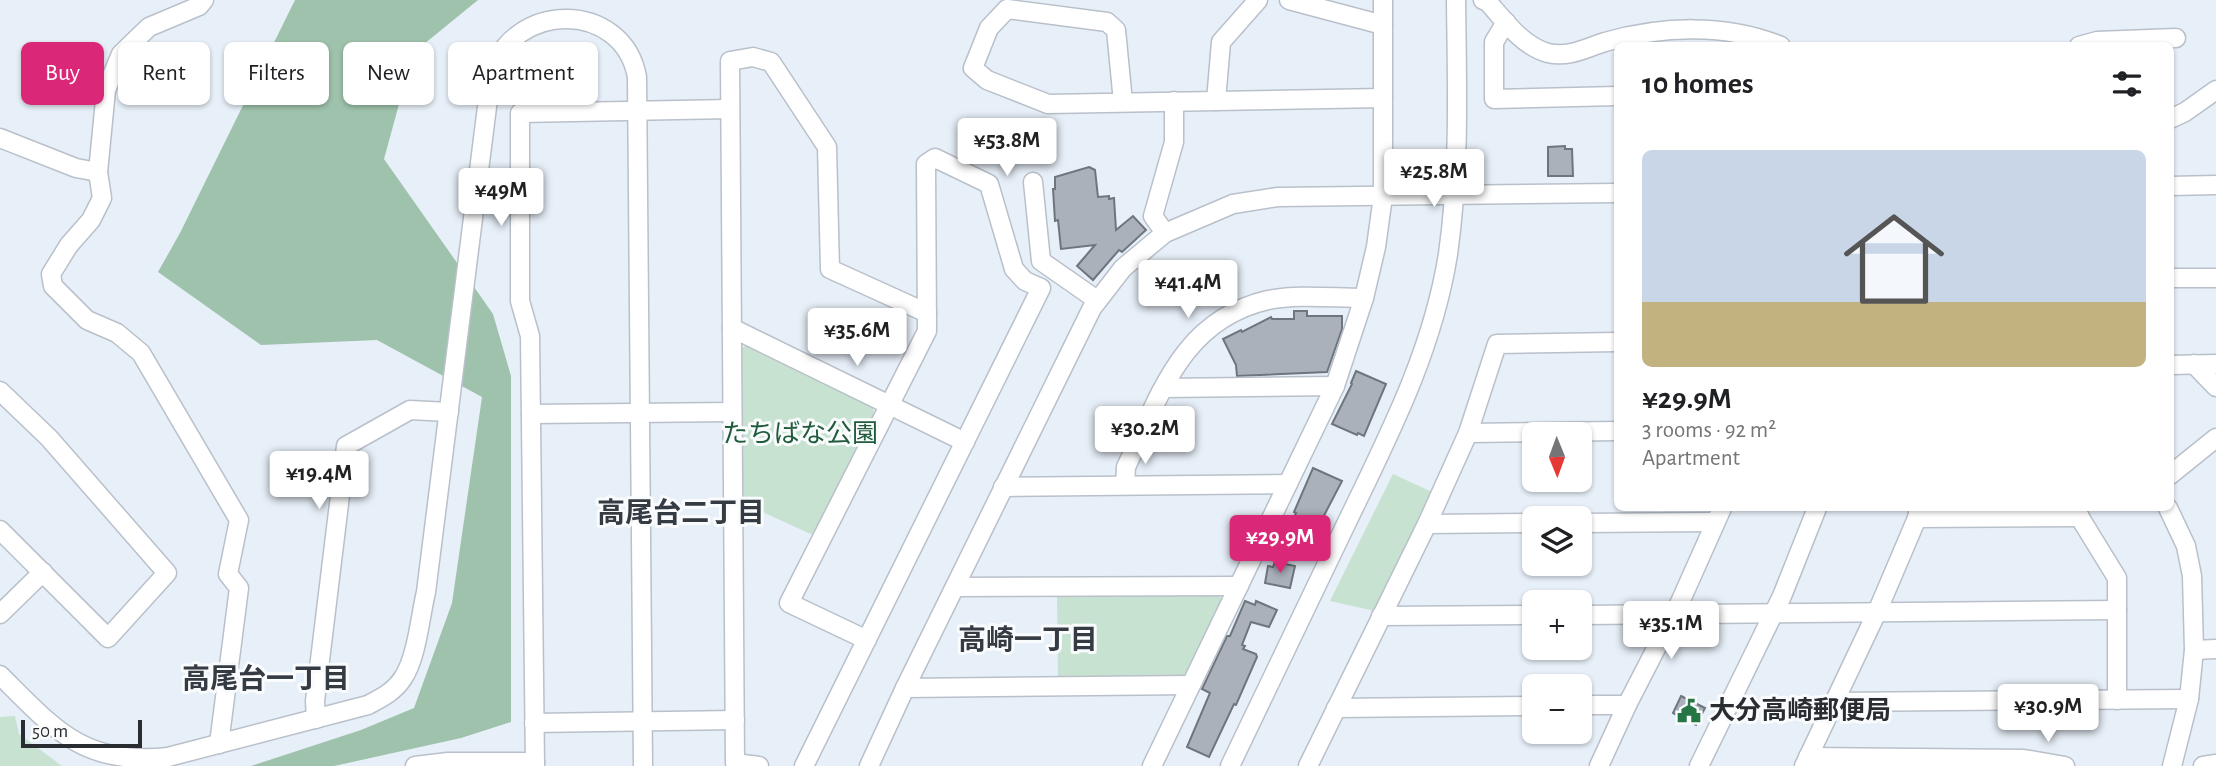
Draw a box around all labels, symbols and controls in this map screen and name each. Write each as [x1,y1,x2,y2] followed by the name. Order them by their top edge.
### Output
[21,42,104,105] chip: Buy
[118,42,210,105] chip: Rent
[224,42,329,105] chip: Filters
[343,42,434,105] chip: New
[448,42,598,105] chip: Apartment
[2108,65,2146,103] icon: filters
[1642,69,1753,99] text: 10 homes
[950,118,1064,178] pin: ¥53.8M
[974,129,1040,152] text: ¥53.8M
[1377,150,1491,209] pin: ¥25.8M
[1400,160,1468,183] text: ¥25.8M
[460,168,542,228] pin: ¥49M
[474,179,528,202] text: ¥49M
[1831,196,1957,322] icon: home
[1131,260,1245,320] pin: ¥41.4M
[1154,271,1222,294] text: ¥41.4M
[800,308,914,368] pin: ¥35.6M
[824,319,890,342] text: ¥35.6M
[1642,384,1732,414] text: ¥29.9M
[1088,406,1202,466] pin: ¥30.2M
[1111,417,1179,440] text: ¥30.2M
[1642,419,1776,442] text: 3 rooms · 92 m²
[722,420,878,447] park label: たちばな公園
[1522,422,1592,492] north arrow
[1522,422,1592,744] map controls
[1642,447,1740,470] text: Apartment
[262,452,376,511] pin: ¥19.4M
[286,462,352,485] text: ¥19.4M
[597,498,765,528] district label: 高尾台二丁目
[1522,506,1592,576] button: layers
[1223,516,1337,575] pin: ¥29.9M
[1246,526,1314,549] text: ¥29.9M
[1522,590,1592,660] button: +
[1614,602,1728,661] pin: ¥35.1M
[1639,612,1703,635] text: ¥35.1M
[958,625,1098,655] district label: 高崎一丁目
[182,664,350,694] district label: 高尾台一丁目
[1522,674,1592,744] button: −
[1991,684,2105,744] pin: ¥30.9M
[2014,695,2082,718] text: ¥30.9M
[1709,696,1891,724] place label: 大分高崎郵便局
[1675,697,1703,725] public building icon: 大分高崎郵便局
[21,717,142,749] scale bar
[32,722,68,741] text: 50 m

